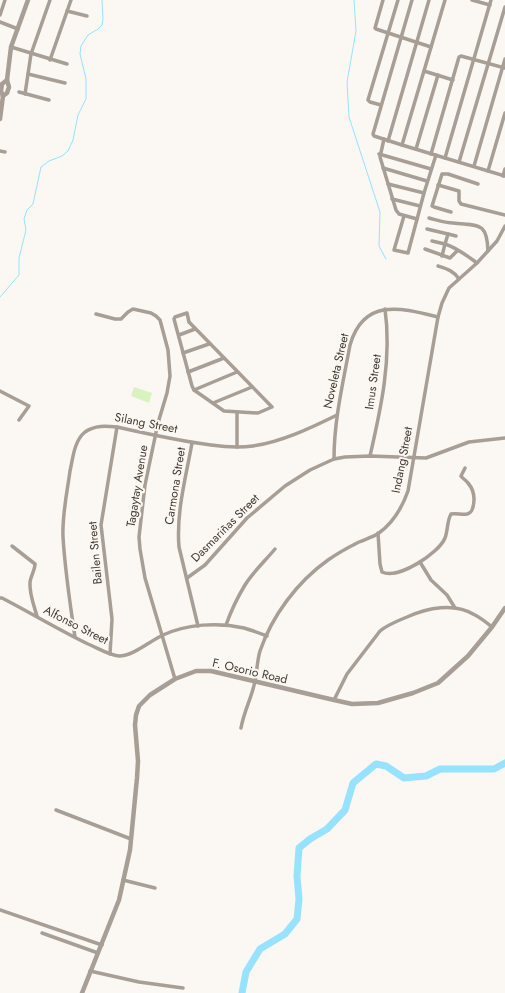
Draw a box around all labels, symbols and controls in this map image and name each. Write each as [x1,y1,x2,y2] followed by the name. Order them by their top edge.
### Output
[319,331,353,410] street label: Noveleta Street
[360,353,386,411] street label: Imus Street
[113,408,179,438] street label: Silang Street
[387,425,417,495] street label: Indang Street
[122,444,152,528] street label: Tagaytay Avenue
[160,446,190,526] street label: Carmona Street
[187,490,263,566] street label: Dasmariñas Street
[83,521,107,585] street label: Bailen Street
[40,601,112,649] street label: Alfonso Street
[211,654,289,688] street label: F. Osorio Road

